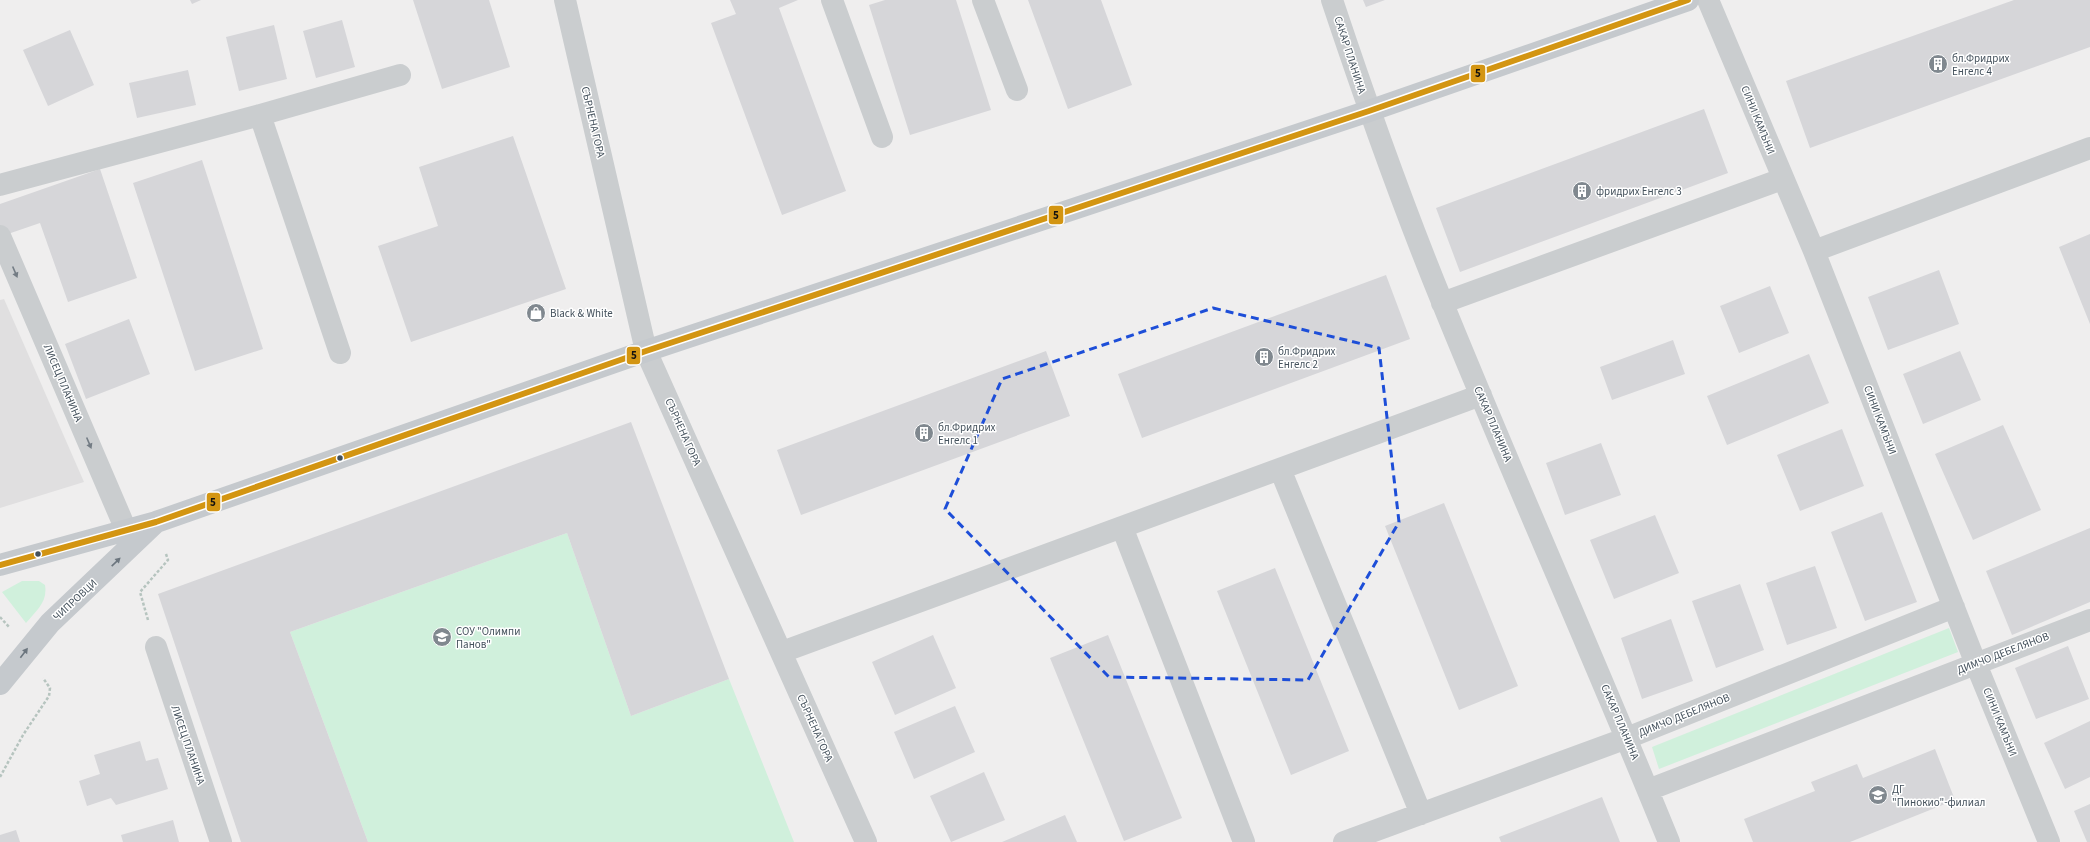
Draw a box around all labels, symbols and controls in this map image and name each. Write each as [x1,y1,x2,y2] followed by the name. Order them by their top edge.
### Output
[1330,14,1370,96] street label: САКАР ПЛАНИНА
[1952,51,2010,79] place label: бл.Фридрих Енгелс 4
[1927,53,1949,75] building icon: бл.Фридрих Енгелс 4
[1470,64,1486,83] line badge: 5
[1475,66,1481,81] text: 5
[1737,83,1779,157] street label: СИНИ КАМЪНИ
[578,85,608,159] street label: СЪРНЕНА ГОРА
[1571,180,1593,202] building icon: фридрих Енгелс 3
[1596,184,1682,199] place label: фридрих Енгелс 3
[1048,205,1064,225] line badge: 5
[1053,208,1059,223] text: 5
[13,267,19,279] one-way arrow
[525,302,547,324] shop icon: Black & White
[550,306,613,321] place label: Black & White
[40,342,86,424] street label: ЛИСЕЦ ПЛАНИНА
[1278,344,1336,372] place label: бл.Фридрих Енгелс 2
[626,346,641,365] line badge: 5
[1253,346,1275,368] building icon: бл.Фридрих Енгелс 2
[631,348,637,363] text: 5
[1860,383,1900,457] street label: СИНИ КАМЪНИ
[1470,384,1516,464] street label: САКАР ПЛАНИНА
[661,396,705,468] street label: СЪРНЕНА ГОРА
[938,420,996,448] place label: бл.Фридрих Енгелс 1
[913,422,935,444] building icon: бл.Фридрих Енгелс 1
[85,437,92,449] one-way arrow
[335,453,345,463] unlabelled marker
[206,492,221,512] line badge: 5
[210,495,216,510] text: 5
[33,549,43,559] unlabelled marker
[111,557,121,566] one-way arrow
[50,576,100,624] street label: ЧИПРОВЦИ
[456,624,520,652] place label: СОУ "Олимпи Панов"
[431,626,453,648] school or university icon: СОУ "Олимпи Панов"
[1955,628,2052,677] street label: ДИМЧО ДЕБЕЛЯНОВ
[20,648,28,659] one-way arrow
[1597,682,1643,762] street label: САКАР ПЛАНИНА
[1979,685,2021,759] street label: СИНИ КАМЪНИ
[1636,690,1732,740] street label: ДИМЧО ДЕБЕЛЯНОВ
[793,692,837,764] street label: СЪРНЕНА ГОРА
[167,703,209,787] street label: ЛИСЕЦ ПЛАНИНА
[1892,782,1985,810] place label: ДГ "Пинокио"-филиал
[1867,784,1889,806] school or university icon: ДГ "Пинокио"-филиал

